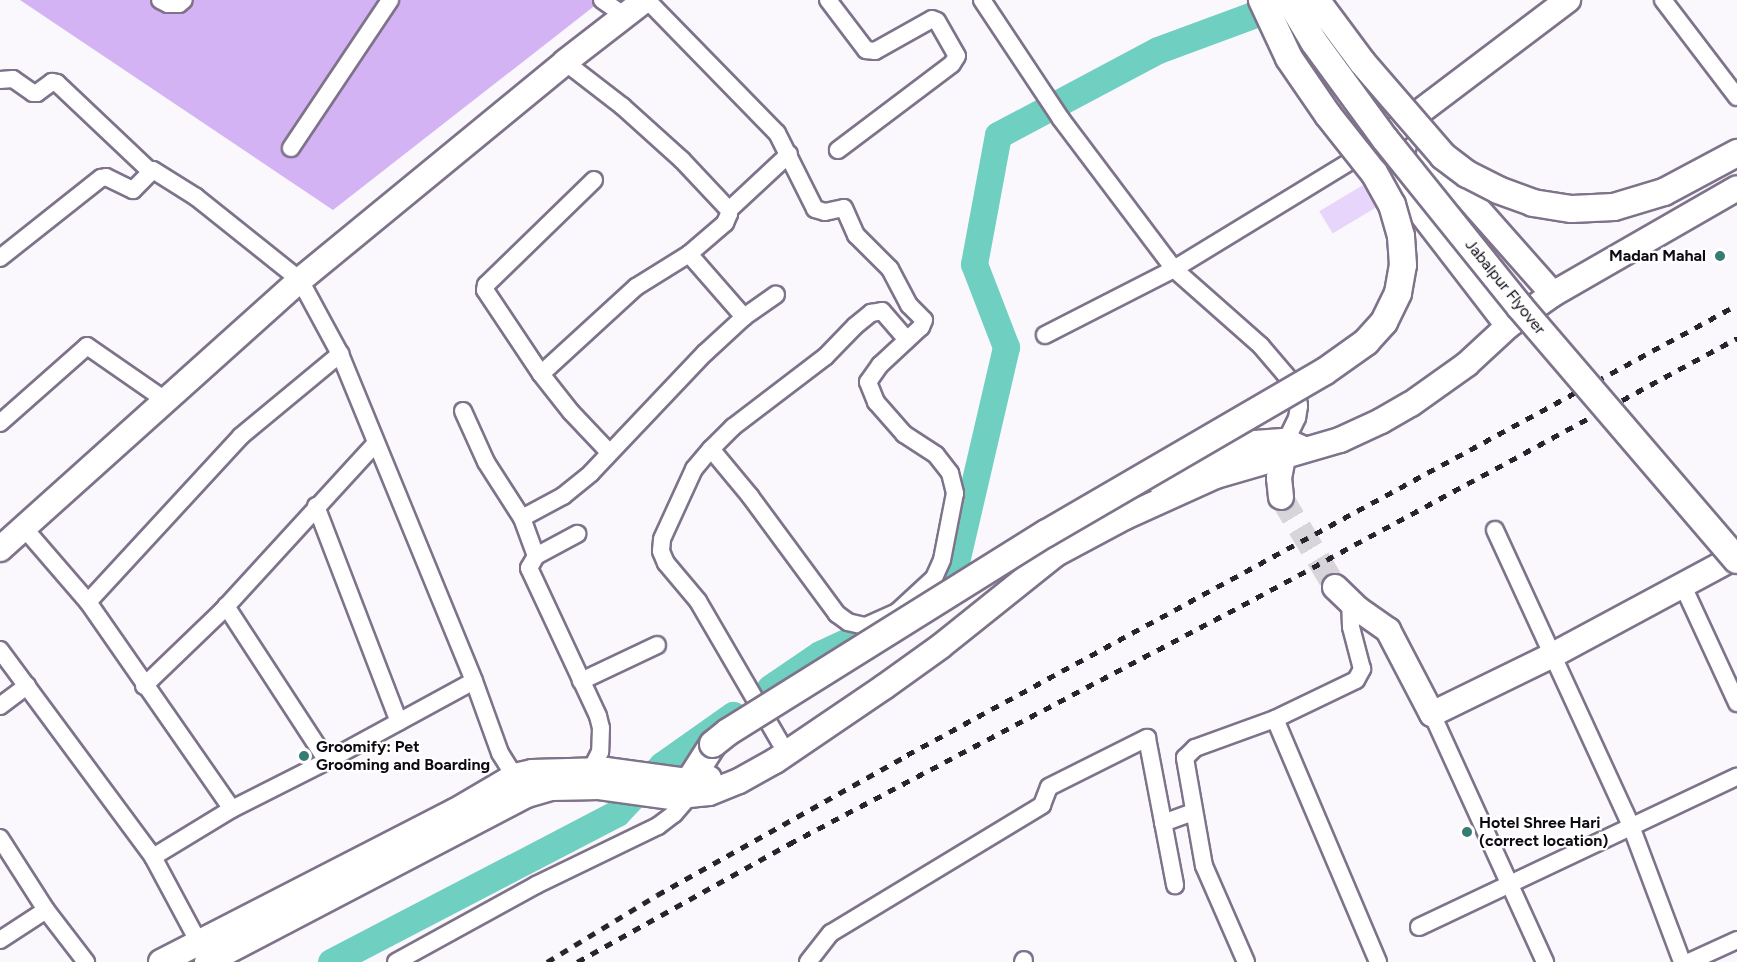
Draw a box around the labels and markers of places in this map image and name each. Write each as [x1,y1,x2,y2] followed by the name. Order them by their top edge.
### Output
[1609,246,1706,266] place label: Madan Mahal
[1711,247,1729,265] marker: Madan Mahal
[316,737,490,775] place label: Groomify: Pet Grooming and Boarding
[297,749,311,763] marker: Groomify: Pet Grooming and Boarding
[1479,813,1608,851] place label: Hotel Shree Hari (correct location)
[1460,825,1474,839] marker: Hotel Shree Hari (correct location)

